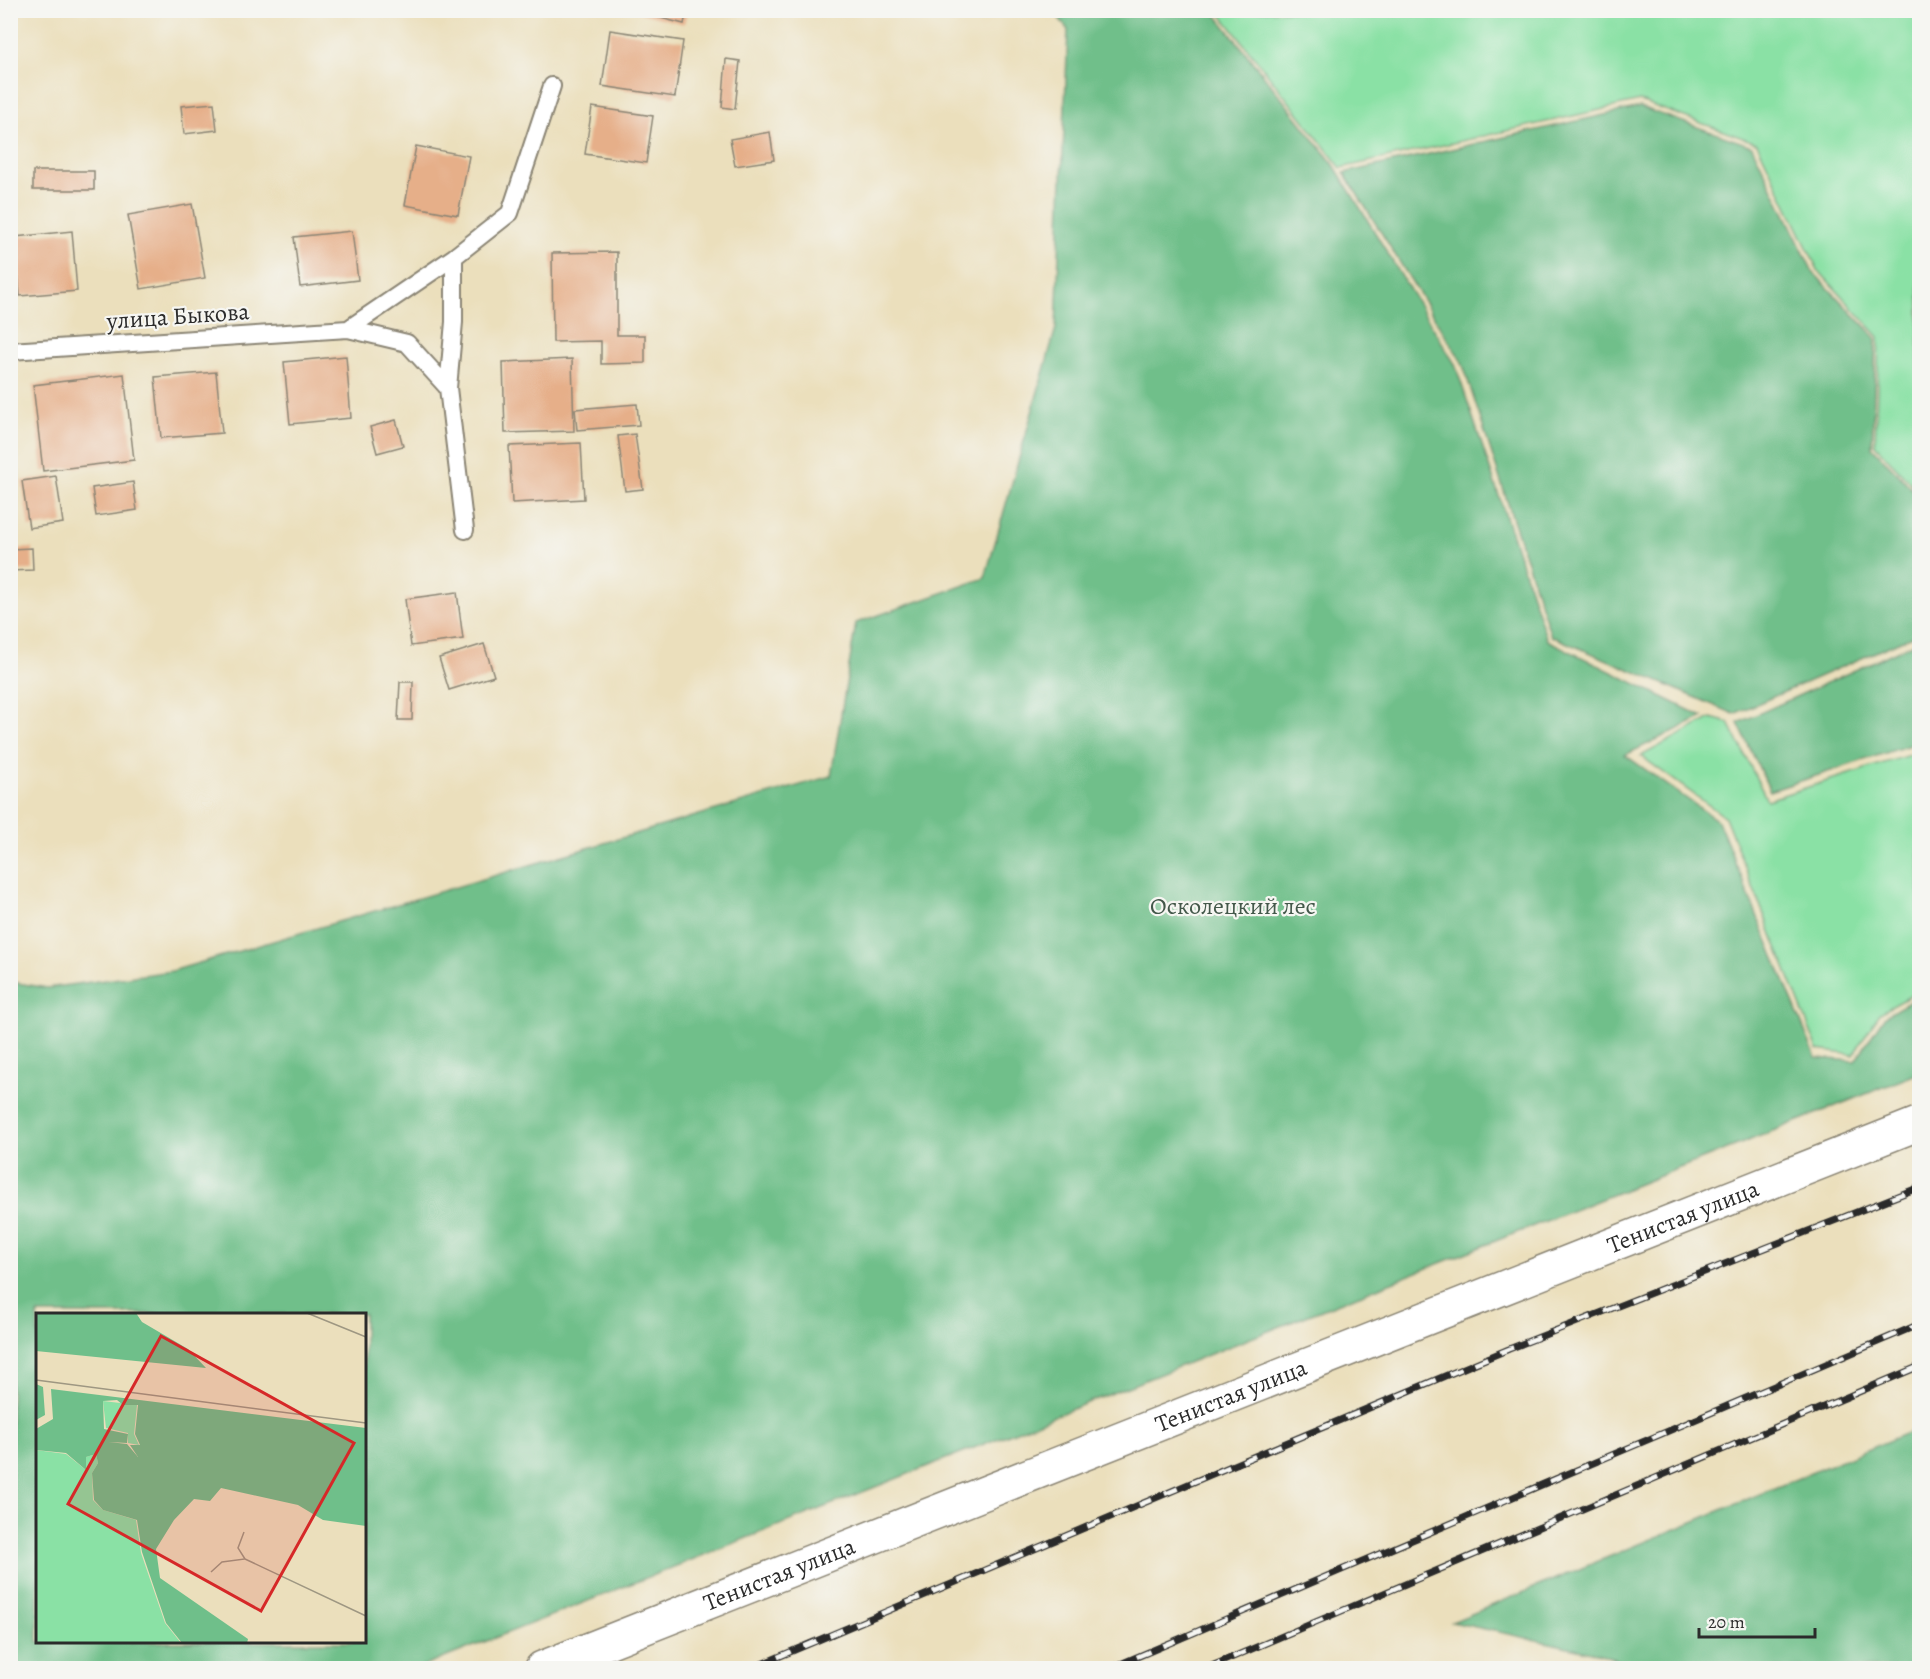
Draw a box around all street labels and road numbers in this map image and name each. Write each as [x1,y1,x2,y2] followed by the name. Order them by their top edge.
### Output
[105,295,250,337] street label: улица Быкова
[1602,1172,1764,1261] street label: Тенистая улица
[1151,1351,1312,1440] street label: Тенистая улица
[699,1530,860,1619] street label: Тенистая улица

